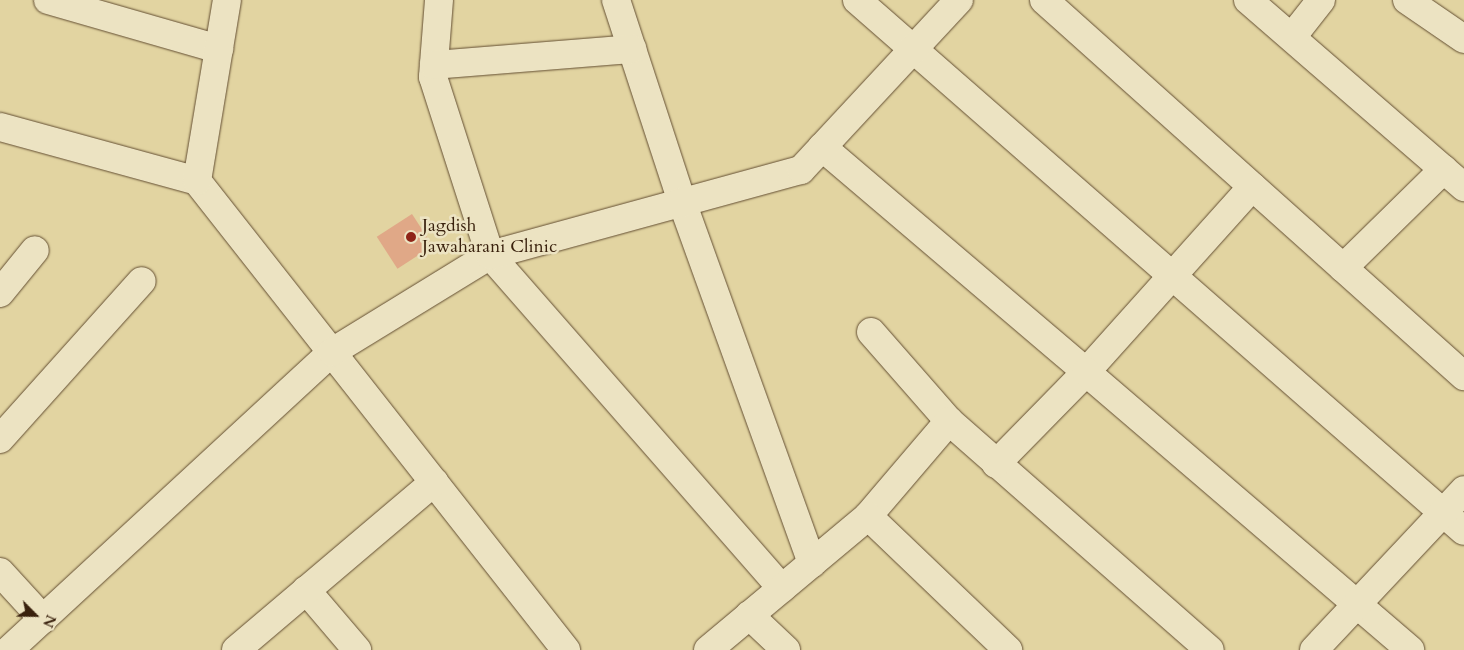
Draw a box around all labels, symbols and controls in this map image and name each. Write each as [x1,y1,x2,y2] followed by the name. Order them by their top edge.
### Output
[422,216,557,258] place label: Jagdish Jawaharani Clinic
[404,230,418,244] marker: Jagdish Jawaharani Clinic
[10,590,60,640] north arrow
[38,612,60,630] text: N

